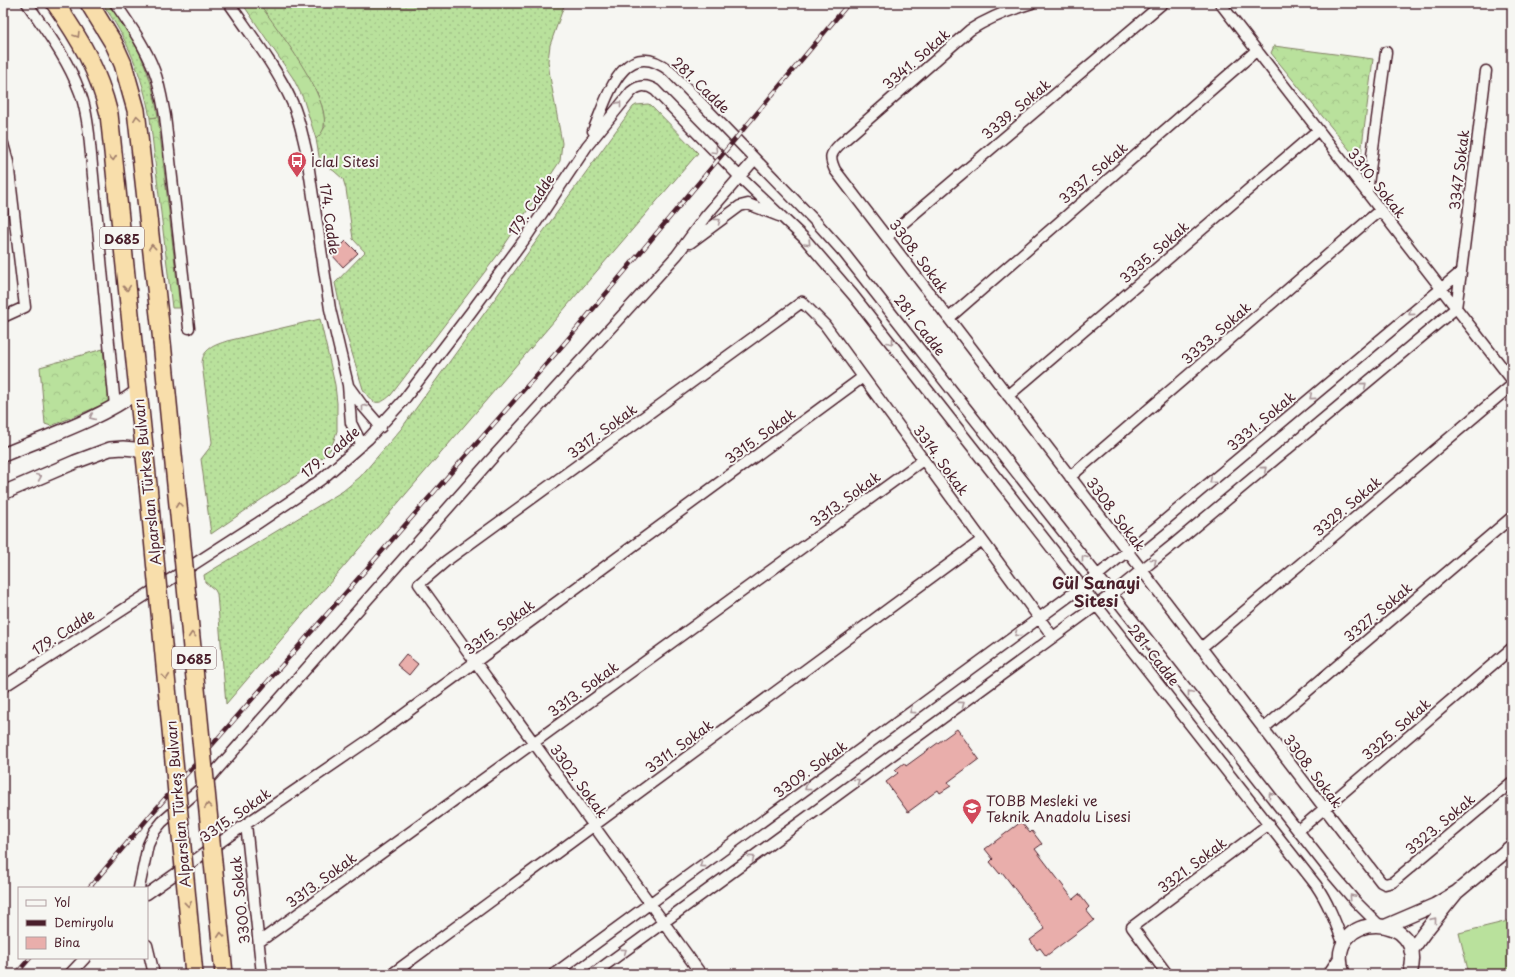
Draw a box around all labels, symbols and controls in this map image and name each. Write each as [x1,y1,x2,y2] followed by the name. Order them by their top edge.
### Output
[878,24,954,94] street label: 3341. Sokak
[72,31,79,38] one-way arrow
[667,52,735,118] street label: 281. Cadde
[977,74,1055,144] street label: 3339. Sokak
[615,102,622,109] one-way arrow
[133,115,142,121] one-way arrow
[1444,128,1474,212] street label: 3347 Sokak
[1054,137,1132,209] street label: 3337. Sokak
[1343,143,1411,223] street label: 3310. Sokak
[710,146,718,154] one-way arrow
[286,150,308,178] bus stop icon: İclal Sitesi
[311,151,379,172] place label: İclal Sitesi
[109,155,118,161] one-way arrow
[502,170,560,240] street label: 179. Cadde
[315,182,345,256] street label: 174. Cadde
[884,215,954,297] street label: 3308. Sokak
[1115,216,1193,288] street label: 3335. Sokak
[713,219,720,226] one-way arrow
[100,227,144,249] road number: D685
[803,238,810,245] one-way arrow
[148,244,157,250] one-way arrow
[122,285,131,291] one-way arrow
[889,290,951,360] street label: 281. Cadde
[1177,297,1255,369] street label: 3333. Sokak
[1409,309,1416,316] one-way arrow
[886,338,893,345] one-way arrow
[1359,383,1367,390] one-way arrow
[1222,386,1300,456] street label: 3331. Sokak
[1309,392,1316,399] one-way arrow
[128,398,166,566] street label: Alparslan Türkeş Bulvarı
[563,399,641,463] street label: 3317. Sokak
[720,403,800,469] street label: 3315. Sokak
[361,404,368,411] one-way arrow
[89,412,97,420] one-way arrow
[908,420,974,500] street label: 3314. Sokak
[296,421,364,483] street label: 179. Cadde
[805,466,885,532] street label: 3313. Sokak
[1260,466,1267,473] one-way arrow
[1308,471,1386,541] street label: 3329. Sokak
[1081,473,1151,555] street label: 3308. Sokak
[35,474,42,482] one-way arrow
[1210,476,1217,483] one-way arrow
[175,502,184,508] one-way arrow
[1082,555,1089,562] one-way arrow
[1149,558,1156,565] one-way arrow
[1052,570,1140,612] district label: Gül Sanayi Sitesi
[1339,577,1417,647] street label: 3327. Sokak
[459,594,539,660] street label: 3315. Sokak
[27,604,99,660] street label: 179. Cadde
[1123,620,1185,690] street label: 281. Cadde
[1014,630,1021,637] one-way arrow
[187,632,196,638] one-way arrow
[172,647,216,669] road number: D685
[543,656,623,722] street label: 3313. Sokak
[161,674,170,680] one-way arrow
[1188,691,1195,698] one-way arrow
[1357,693,1435,765] street label: 3325. Sokak
[957,702,964,709] one-way arrow
[910,706,917,713] one-way arrow
[641,714,717,778] street label: 3311. Sokak
[160,720,196,888] street label: Alparslan Türkeş Bulvarı
[1278,730,1348,812] street label: 3308. Sokak
[769,735,851,803] street label: 3309. Sokak
[545,740,613,822] street label: 3302. Sokak
[852,779,859,786] one-way arrow
[195,783,275,847] street label: 3315. Sokak
[805,783,812,790] one-way arrow
[1401,789,1479,859] street label: 3323. Sokak
[986,790,1131,827] place label: TOBB Mesleki ve Teknik Anadolu Lisesi
[1268,793,1275,800] one-way arrow
[961,797,983,825] school or university icon: TOBB Mesleki ve Teknik Anadolu Lisesi
[204,803,213,809] one-way arrow
[1153,832,1231,898] street label: 3321. Sokak
[281,847,361,913] street label: 3313. Sokak
[225,855,255,945] street label: 3300. Sokak
[747,856,754,863] one-way arrow
[700,860,707,867] one-way arrow
[18,887,148,959] legend
[54,893,70,911] text: Yol
[1349,894,1357,902] one-way arrow
[183,901,192,907] one-way arrow
[54,913,114,931] text: Demiryolu
[1430,917,1437,924] one-way arrow
[216,932,225,938] one-way arrow
[54,933,80,951] text: Bina
[620,948,627,956] one-way arrow

